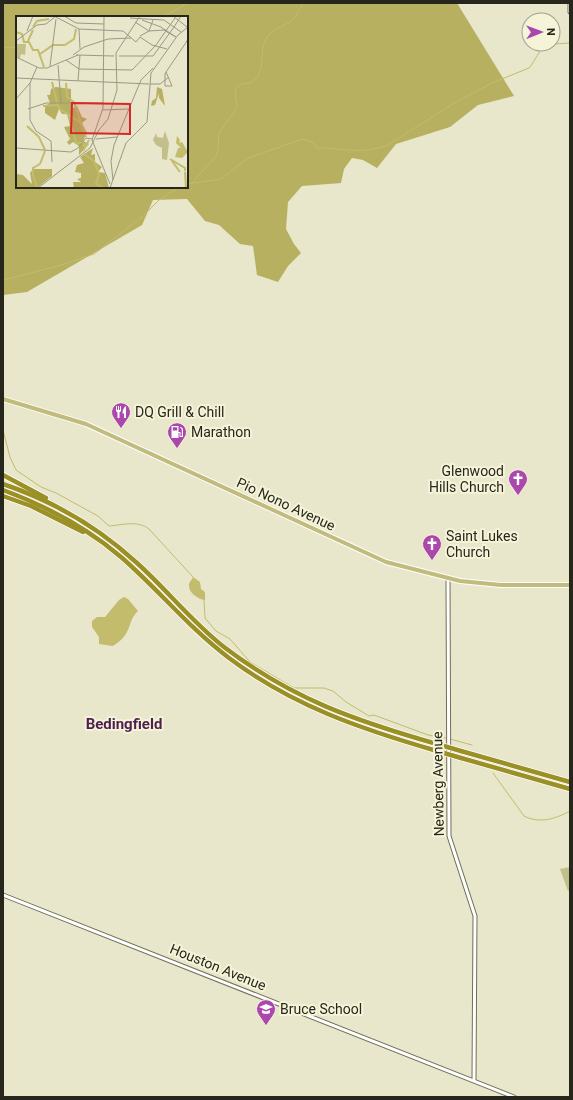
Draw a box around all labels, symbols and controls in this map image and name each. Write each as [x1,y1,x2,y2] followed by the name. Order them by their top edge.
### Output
[521,12,561,52] north arrow
[16,16,188,188] inset map
[544,28,557,36] text: N
[110,401,132,429] restaurant icon: DQ Grill & Chill
[135,404,224,420] place label: DQ Grill & Chill
[166,421,188,449] fuel station icon: Marathon
[191,424,251,440] place label: Marathon
[429,463,504,495] place label: Glenwood Hills Church
[507,468,529,496] church icon: Glenwood Hills Church
[234,474,338,534] street label: Pio Nono Avenue
[446,528,518,560] place label: Saint Lukes Church
[421,533,443,561] church icon: Saint Lukes Church
[86,715,162,733] district label: Bedingfield
[429,731,447,837] street label: Newberg Avenue
[168,940,268,994] street label: Houston Avenue
[255,998,277,1026] school or university icon: Bruce School
[280,1001,362,1017] place label: Bruce School

